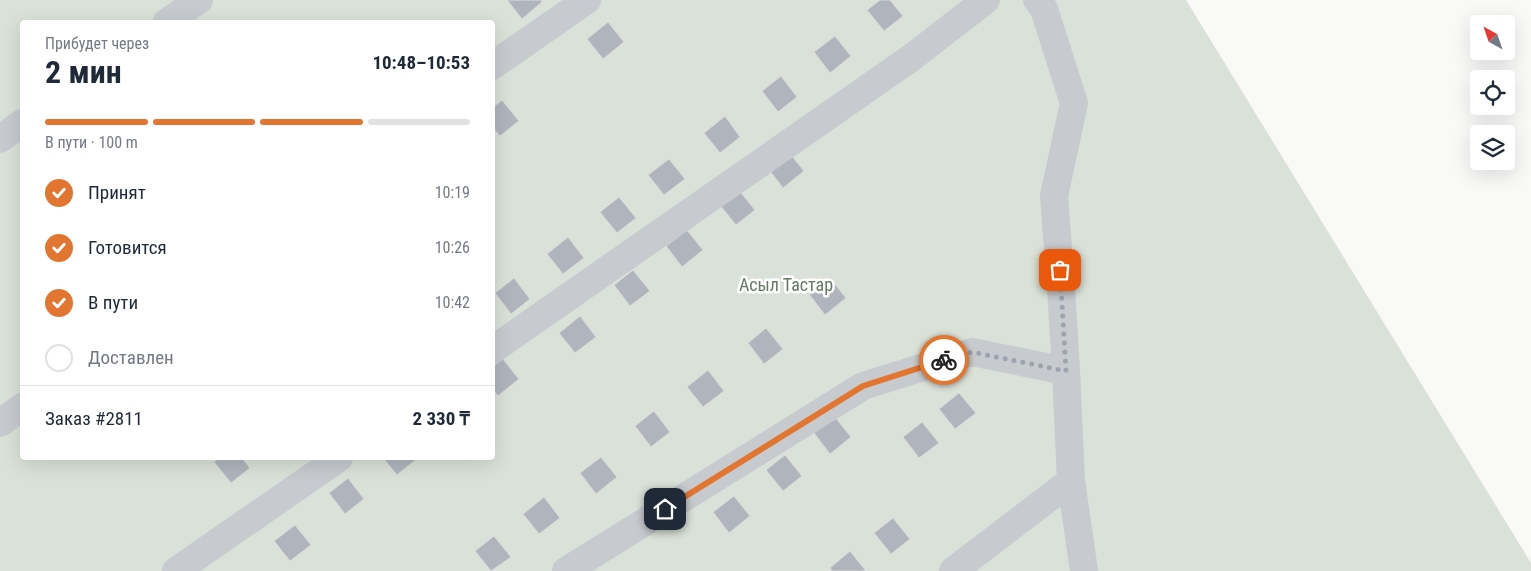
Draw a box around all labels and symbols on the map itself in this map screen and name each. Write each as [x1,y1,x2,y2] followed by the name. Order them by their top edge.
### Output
[1470,15,1515,60] north arrow
[1039,249,1081,291] pin
[739,274,833,295] park label: Асыл Тастар
[919,335,969,385] courier
[644,488,686,530] pin

